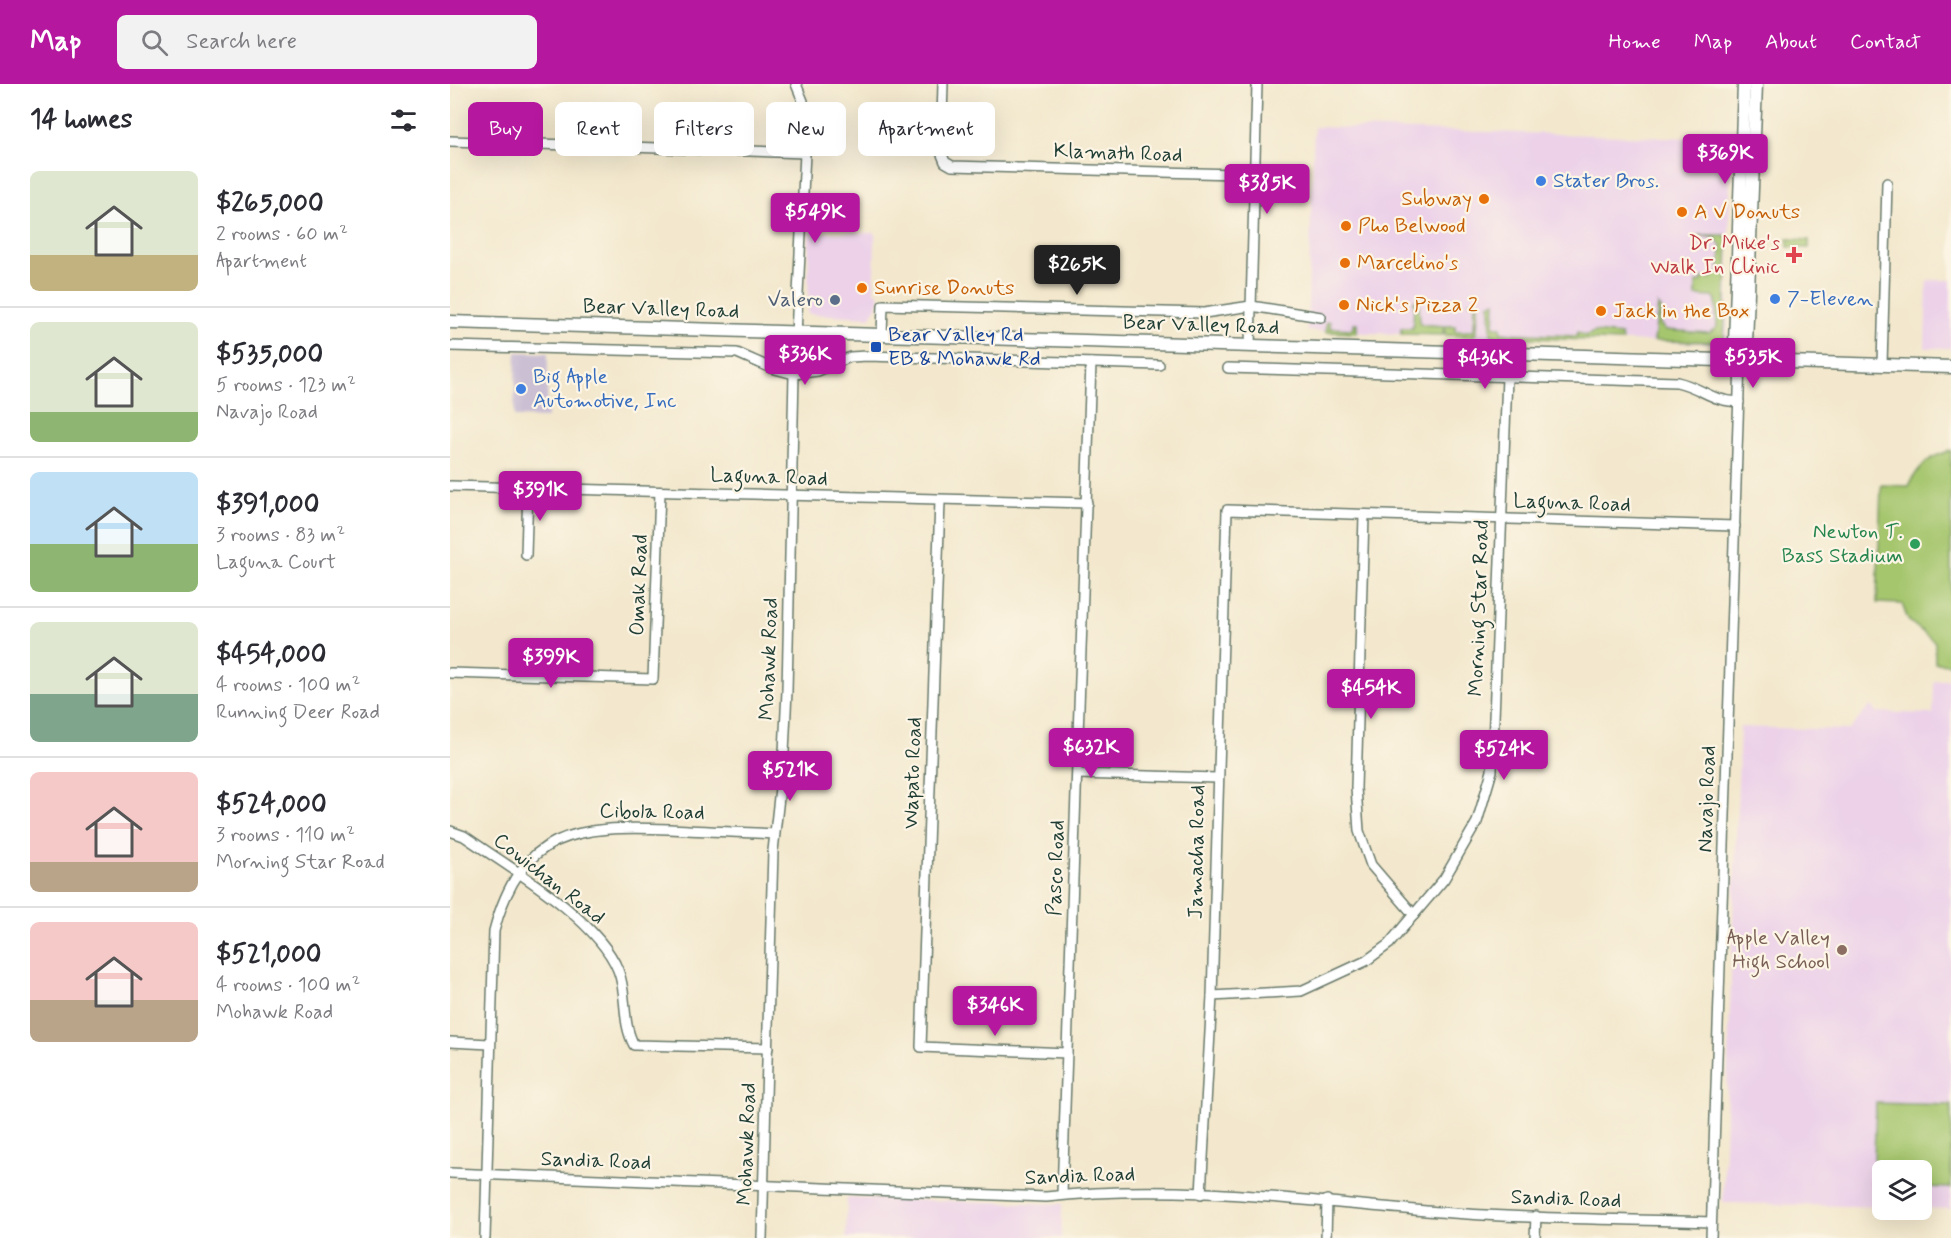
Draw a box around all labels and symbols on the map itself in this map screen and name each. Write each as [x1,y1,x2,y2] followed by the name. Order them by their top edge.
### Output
[1683,134,1767,185] pin: $369K
[1053,137,1183,169] street label: Klamath Road
[1225,164,1309,215] pin: $385K
[1553,167,1659,195] place label: Stater Bros.
[1534,174,1548,188] marker: Stater Bros.
[1401,185,1472,213] place label: Subway
[1477,192,1491,206] marker: Subway
[773,193,857,244] pin: $549K
[1694,198,1800,226] place label: A V Donuts
[1675,205,1689,219] marker: A V Donuts
[1358,212,1466,240] place label: Pho Belwood
[1339,219,1353,233] marker: Pho Belwood
[1651,229,1780,281] place label: Dr. Mike's Walk In Clinic
[1035,245,1119,296] pin: $265K
[1785,246,1803,264] marker: Dr. Mike's Walk In Clinic
[1357,249,1458,277] place label: Marcelino's
[1338,256,1352,270] marker: Marcelino's
[874,274,1014,302] place label: Sunrise Donuts
[855,281,869,295] marker: Sunrise Donuts
[1787,285,1874,313] place label: 7-Eleven
[768,286,823,314] place label: Valero
[1356,291,1478,319] place label: Nick's Pizza 2
[582,292,740,326] street label: Bear Valley Road
[1768,292,1782,306] marker: 7-Eleven
[828,293,842,307] marker: Valero
[1613,297,1750,325] place label: Jack in the Box
[1337,298,1351,312] marker: Nick's Pizza 2
[1594,304,1608,318] marker: Jack in the Box
[1122,308,1280,342] street label: Bear Valley Road
[888,321,1041,373] place label: Bear Valley Rd EB & Mohawk Rd
[763,335,847,386] pin: $336K
[1711,338,1795,389] pin: $535K
[1443,339,1527,390] pin: $436K
[869,340,883,354] marker: Bear Valley Rd EB & Mohawk Rd
[533,363,677,415] place label: Big Apple Automotive, Inc
[514,382,528,396] marker: Big Apple Automotive, Inc
[710,461,828,495] street label: Laguna Road
[498,471,582,522] pin: $391K
[1513,487,1631,521] street label: Laguna Road
[1782,518,1903,570] place label: Newton T. Bass Stadium
[1462,519,1498,697] street label: Morning Star Road
[623,534,655,636] street label: Omak Road
[1908,537,1922,551] marker: Newton T. Bass Stadium
[753,597,785,721] street label: Mohawk Road
[509,638,593,689] pin: $399K
[1329,669,1413,720] pin: $454K
[897,716,929,830] street label: Wapato Road
[1049,728,1133,779] pin: $632K
[1462,730,1546,781] pin: $524K
[1691,745,1723,853] street label: Navajo Road
[748,751,832,802] pin: $521K
[1182,785,1212,919] street label: Jamacha Road
[599,797,705,827] street label: Cibola Road
[1040,819,1072,917] street label: Pasco Road
[487,827,611,931] street label: Cowichan Road
[1727,924,1830,978] place label: Apple Valley High School
[1835,943,1849,957] marker: Apple Valley High School
[953,986,1037,1037] pin: $346K
[731,1082,763,1206] street label: Mohawk Road
[540,1145,652,1177] street label: Sandia Road
[1024,1160,1136,1192] street label: Sandia Road
[1510,1183,1622,1215] street label: Sandia Road

